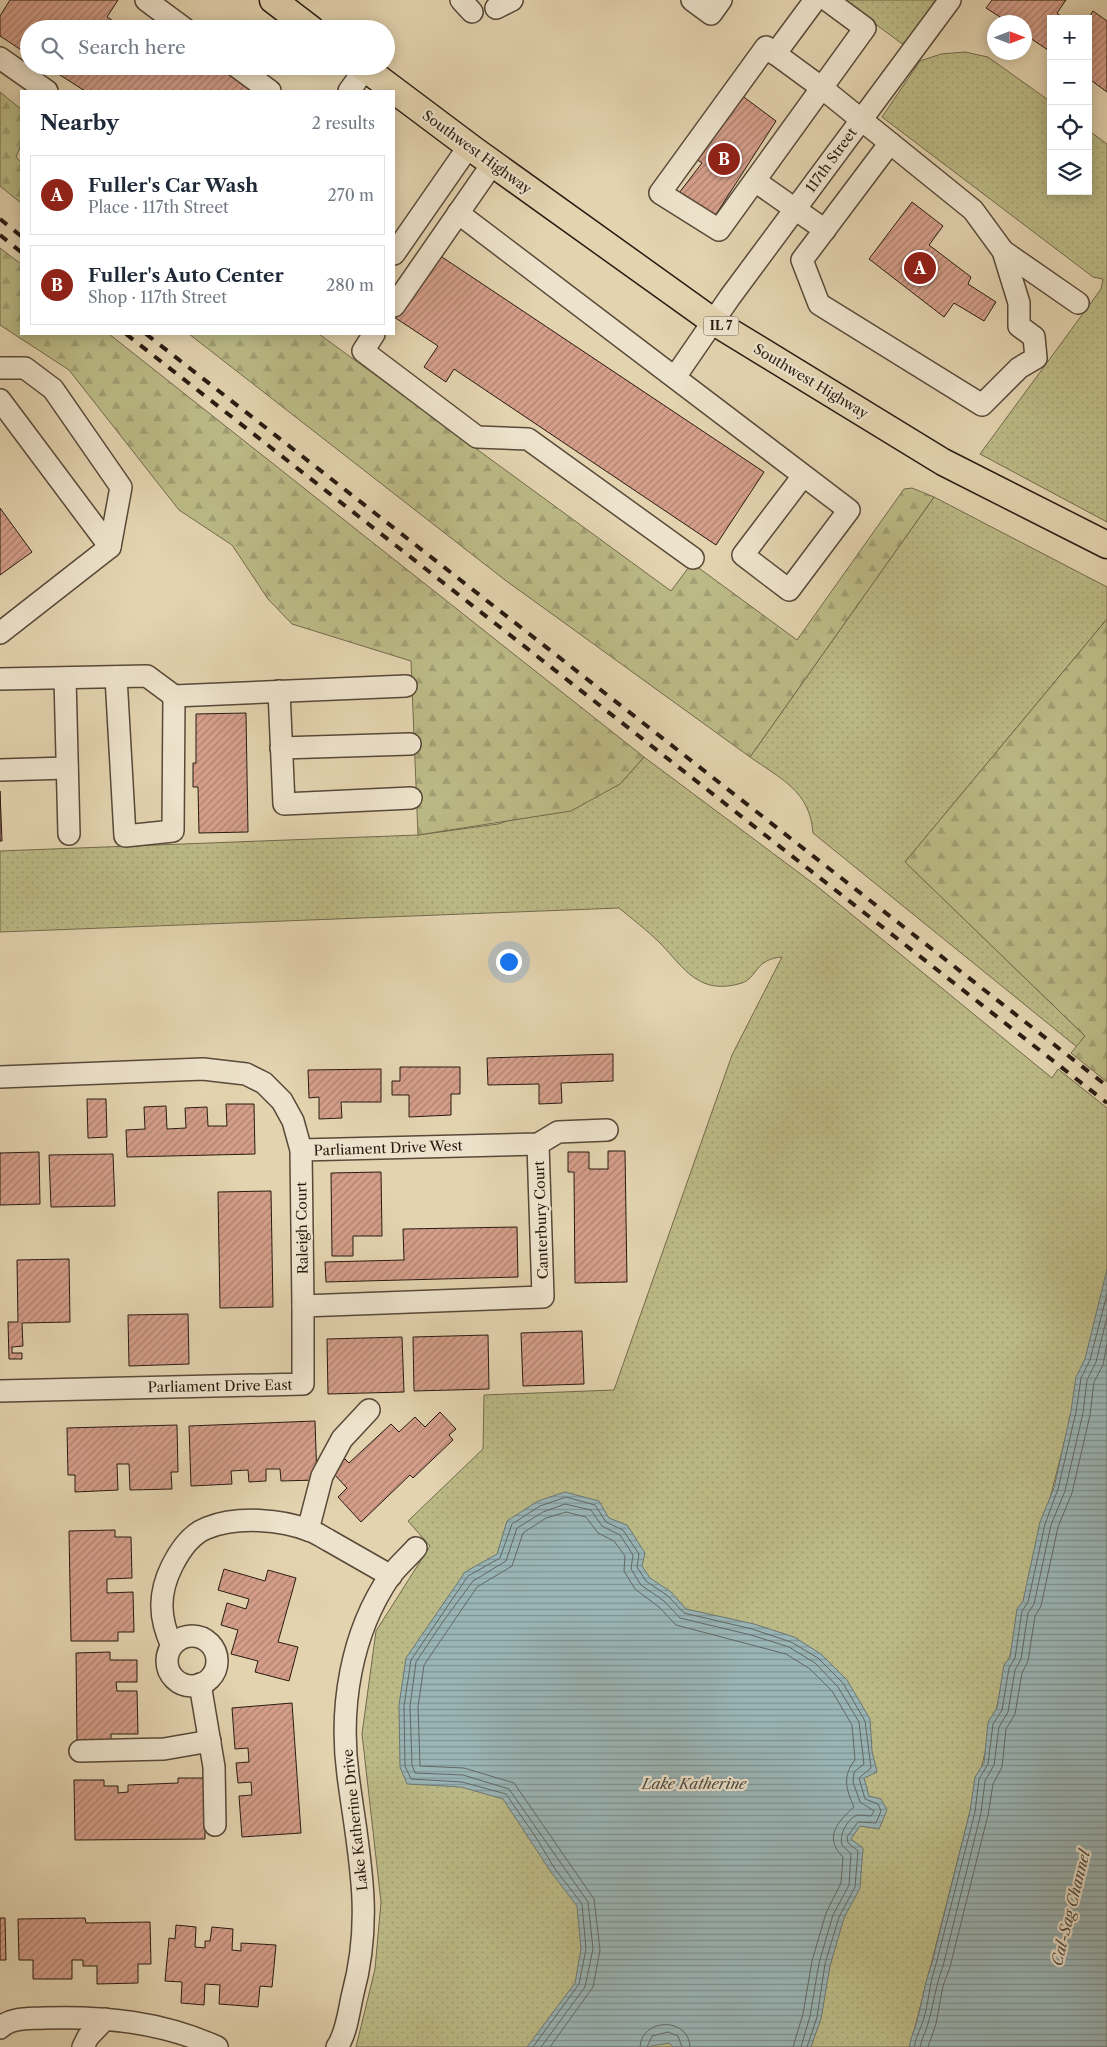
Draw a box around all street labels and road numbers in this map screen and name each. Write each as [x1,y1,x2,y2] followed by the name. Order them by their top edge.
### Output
[419,106,535,198] street label: Southwest Highway
[801,124,861,196] street label: 117th Street
[704,316,738,336] road number: IL 7
[750,340,872,422] street label: Southwest Highway
[313,1136,463,1160] street label: Parliament Drive West
[530,1160,552,1280] street label: Canterbury Court
[292,1182,312,1274] street label: Raleigh Court
[148,1376,292,1396] street label: Parliament Drive East
[339,1748,371,1892] street label: Lake Katherine Drive

